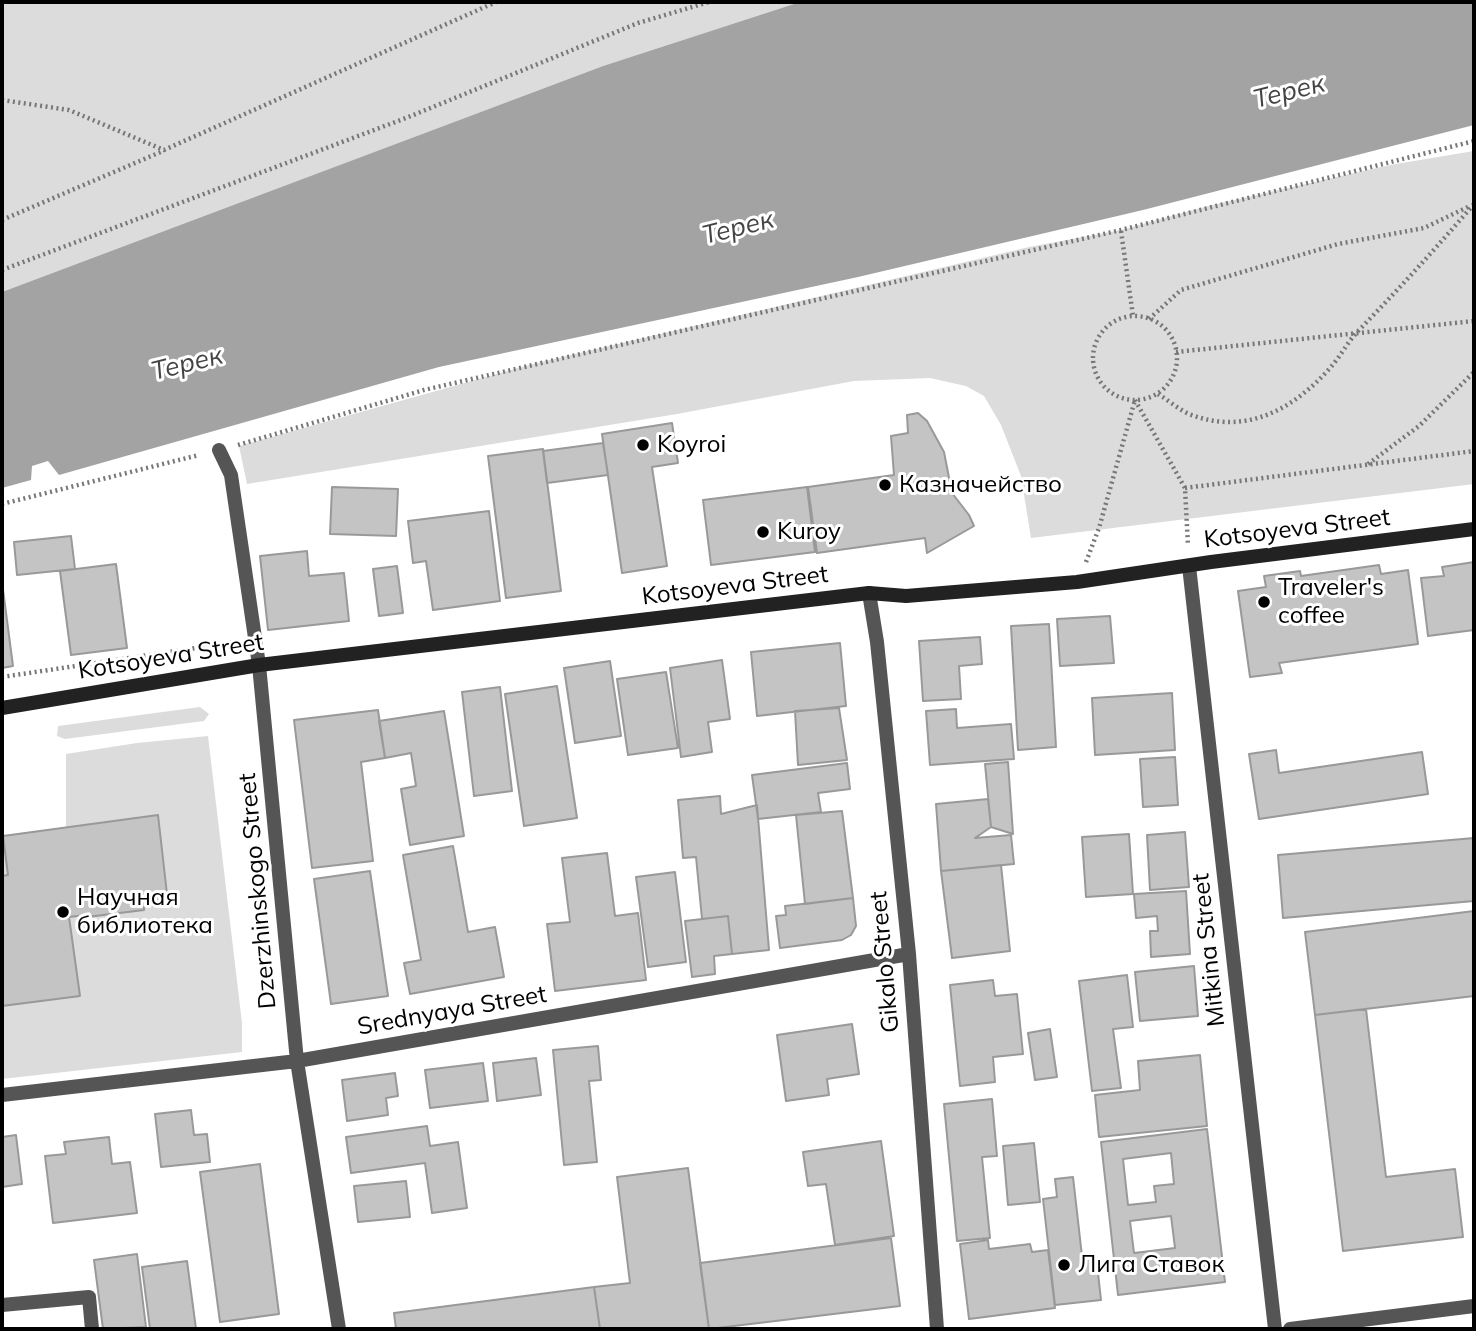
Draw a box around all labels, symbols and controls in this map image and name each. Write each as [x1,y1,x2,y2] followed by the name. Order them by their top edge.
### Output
[1250,68,1328,116] water label: Терек
[699,204,777,252] water label: Терек
[148,340,226,388] water label: Терек
[657,431,726,459] place label: Koyroi
[635,437,651,453] marker: Koyroi
[899,471,1062,499] place label: Казначейство
[877,477,893,493] marker: Казначейство
[1202,503,1392,555] street label: Kotsoyeva Street
[777,518,841,546] place label: Kuroy
[755,524,771,540] marker: Kuroy
[640,560,830,612] street label: Kotsoyeva Street
[1278,574,1384,630] place label: Traveler's coffee
[1256,594,1272,610] marker: Traveler's coffee
[76,628,266,686] street label: Kotsoyeva Street
[233,772,283,1010] street label: Dzerzhinskogo Street
[1187,872,1231,1028] street label: Mitkina Street
[77,884,213,940] place label: Научная библиотека
[864,890,906,1034] street label: Gikalo Street
[55,904,71,920] marker: Научная библиотека
[355,980,549,1042] street label: Srednyaya Street
[1078,1251,1224,1279] place label: Лига Ставок
[1056,1257,1072,1273] marker: Лига Ставок

